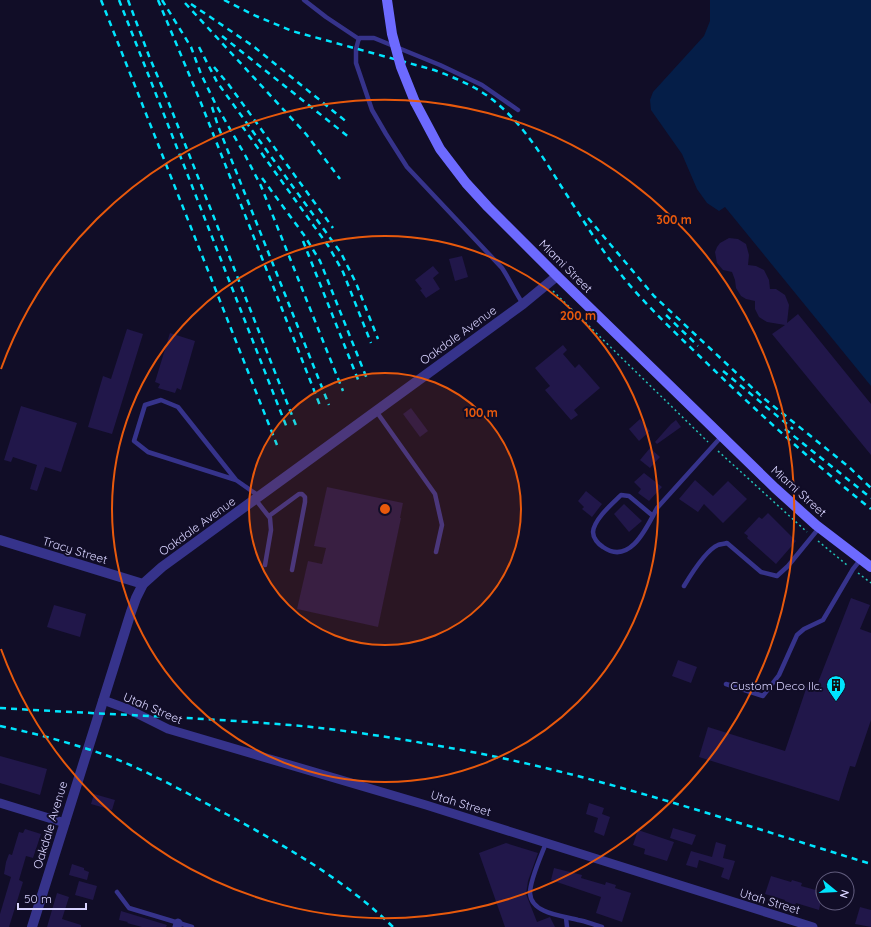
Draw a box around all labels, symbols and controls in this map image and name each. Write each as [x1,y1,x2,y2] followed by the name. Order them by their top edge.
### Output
[656,212,692,227] text: 300 m
[536,236,596,296] street label: Miami Street
[417,302,499,368] street label: Oakdale Avenue
[560,308,596,323] text: 200 m
[464,405,498,420] text: 100 m
[768,462,830,520] street label: Miami Street
[156,493,238,559] street label: Oakdale Avenue
[378,502,392,516] centre of rings
[41,533,109,567] street label: Tracy Street
[825,674,847,702] building icon: Custom Deco llc.
[730,678,822,693] place label: Custom Deco llc.
[121,689,185,727] street label: Utah Street
[30,779,71,871] street label: Oakdale Avenue
[429,787,493,819] street label: Utah Street
[815,871,855,911] north arrow
[18,885,86,911] scale bar
[738,885,802,917] street label: Utah Street
[837,888,852,900] text: N
[24,891,52,906] text: 50 m

